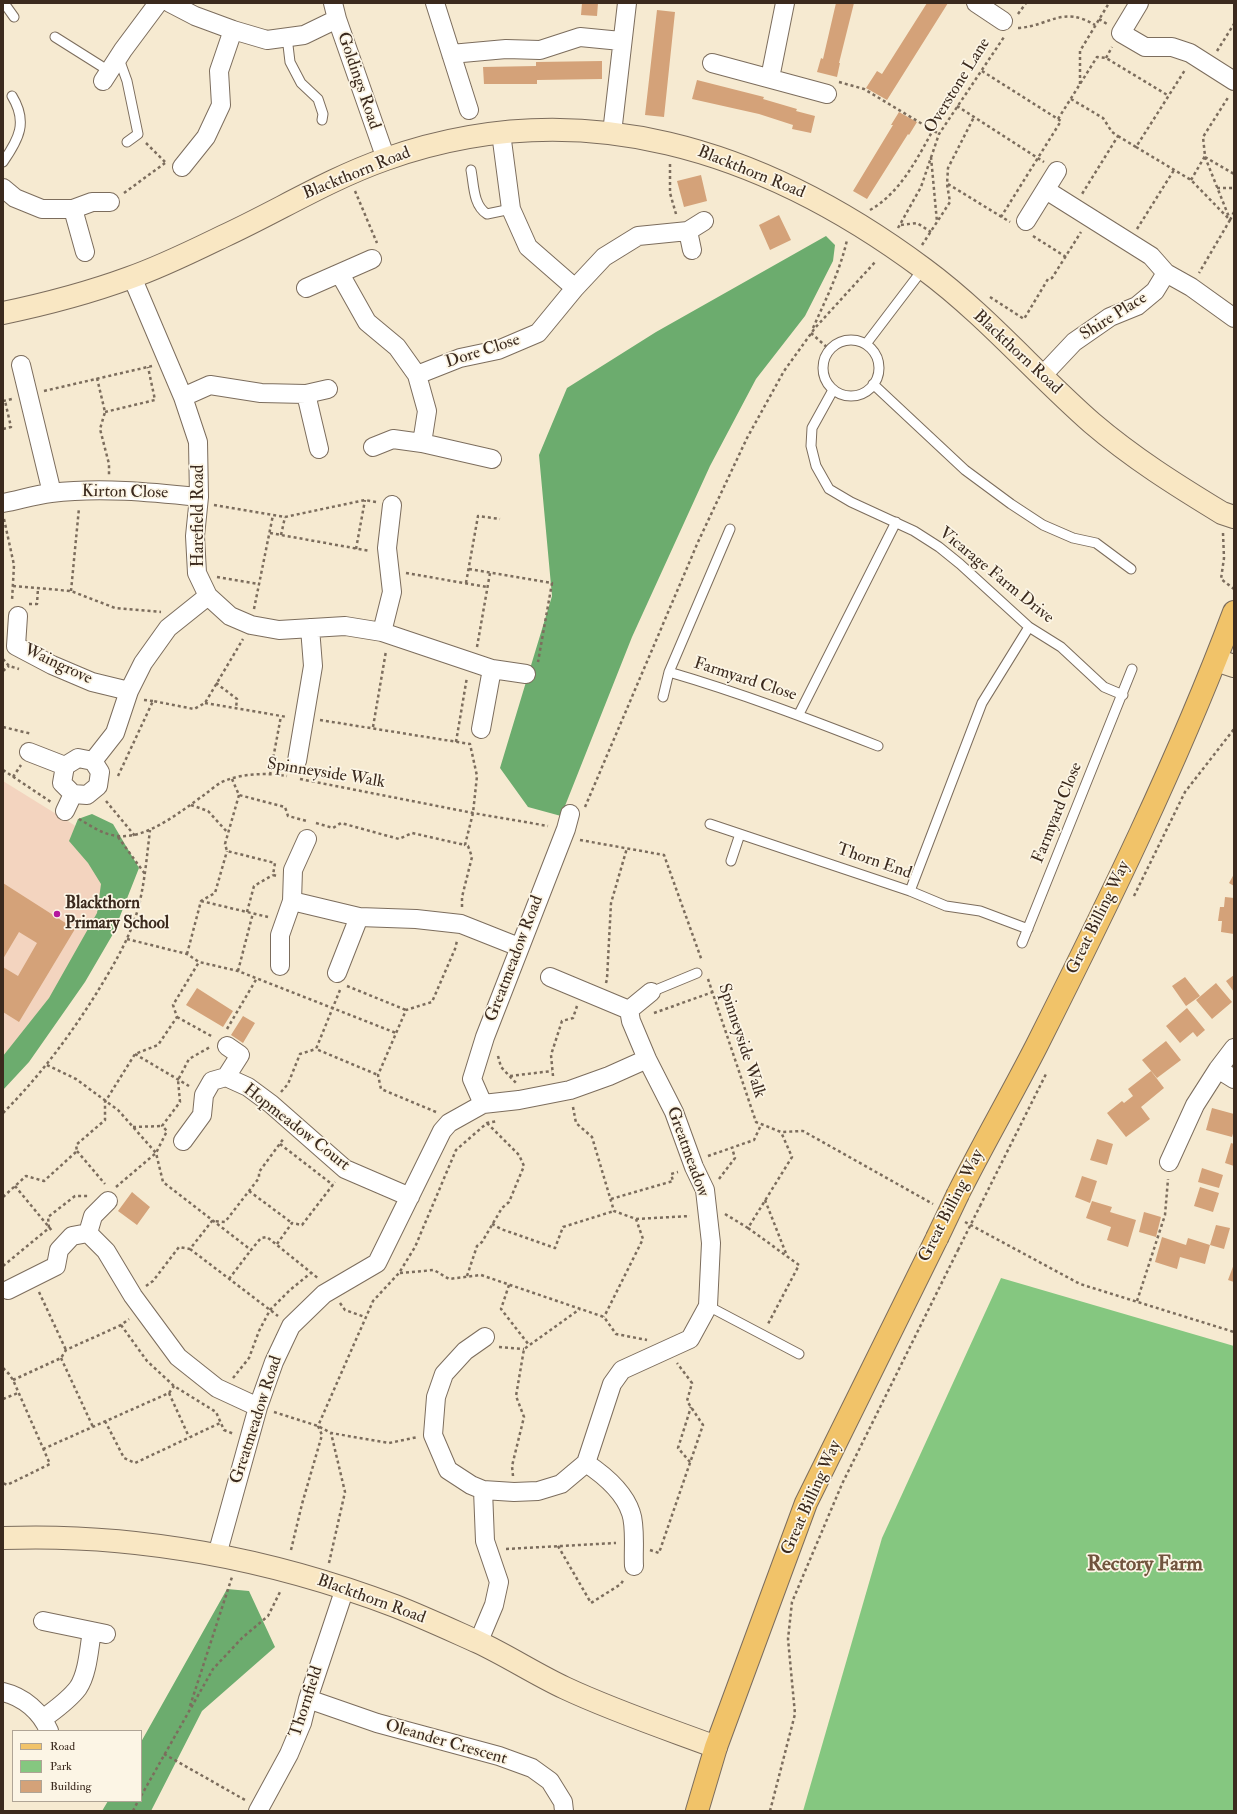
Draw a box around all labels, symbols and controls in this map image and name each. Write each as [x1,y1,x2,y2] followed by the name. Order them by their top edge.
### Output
[332,30,384,132] street label: Goldings Road
[921,35,995,137] street label: Overstone Lane
[694,142,808,204] street label: Blackthorn Road
[300,143,414,205] street label: Blackthorn Road
[1077,288,1151,346] street label: Shire Place
[968,307,1066,399] street label: Blackthorn Road
[443,330,523,374] street label: Dore Close
[189,465,209,567] street label: Harefield Road
[82,482,168,504] street label: Kirton Close
[934,523,1058,629] street label: Vicarage Farm Drive
[21,640,95,690] street label: Waingrove
[691,654,799,706] street label: Farmyard Close
[266,755,386,793] street label: Spinneyside Walk
[1029,760,1087,866] street label: Farmyard Close
[834,840,914,884] street label: Thorn End
[1063,858,1135,978] street label: Great Billing Way
[482,893,548,1025] street label: Greatmeadow Road
[65,894,169,934] place label: Blackthorn Primary School
[52,909,62,919] marker: Blackthorn Primary School
[713,981,769,1101] street label: Spinneyside Walk
[239,1080,353,1176] street label: Hopmeadow Court
[661,1104,713,1200] street label: Greatmeadow
[915,1146,989,1266] street label: Great Billing Way
[227,1353,287,1487] street label: Greatmeadow Road
[778,1437,846,1559] street label: Great Billing Way
[1087,1552,1203,1578] district label: Rectory Farm
[314,1571,428,1629] street label: Blackthorn Road
[286,1664,328,1740] street label: Thornfield
[383,1716,509,1770] street label: Oleander Crescent
[12,1730,142,1802] legend
[50,1739,75,1754] text: Road
[50,1759,72,1774] text: Park
[50,1779,91,1794] text: Building

